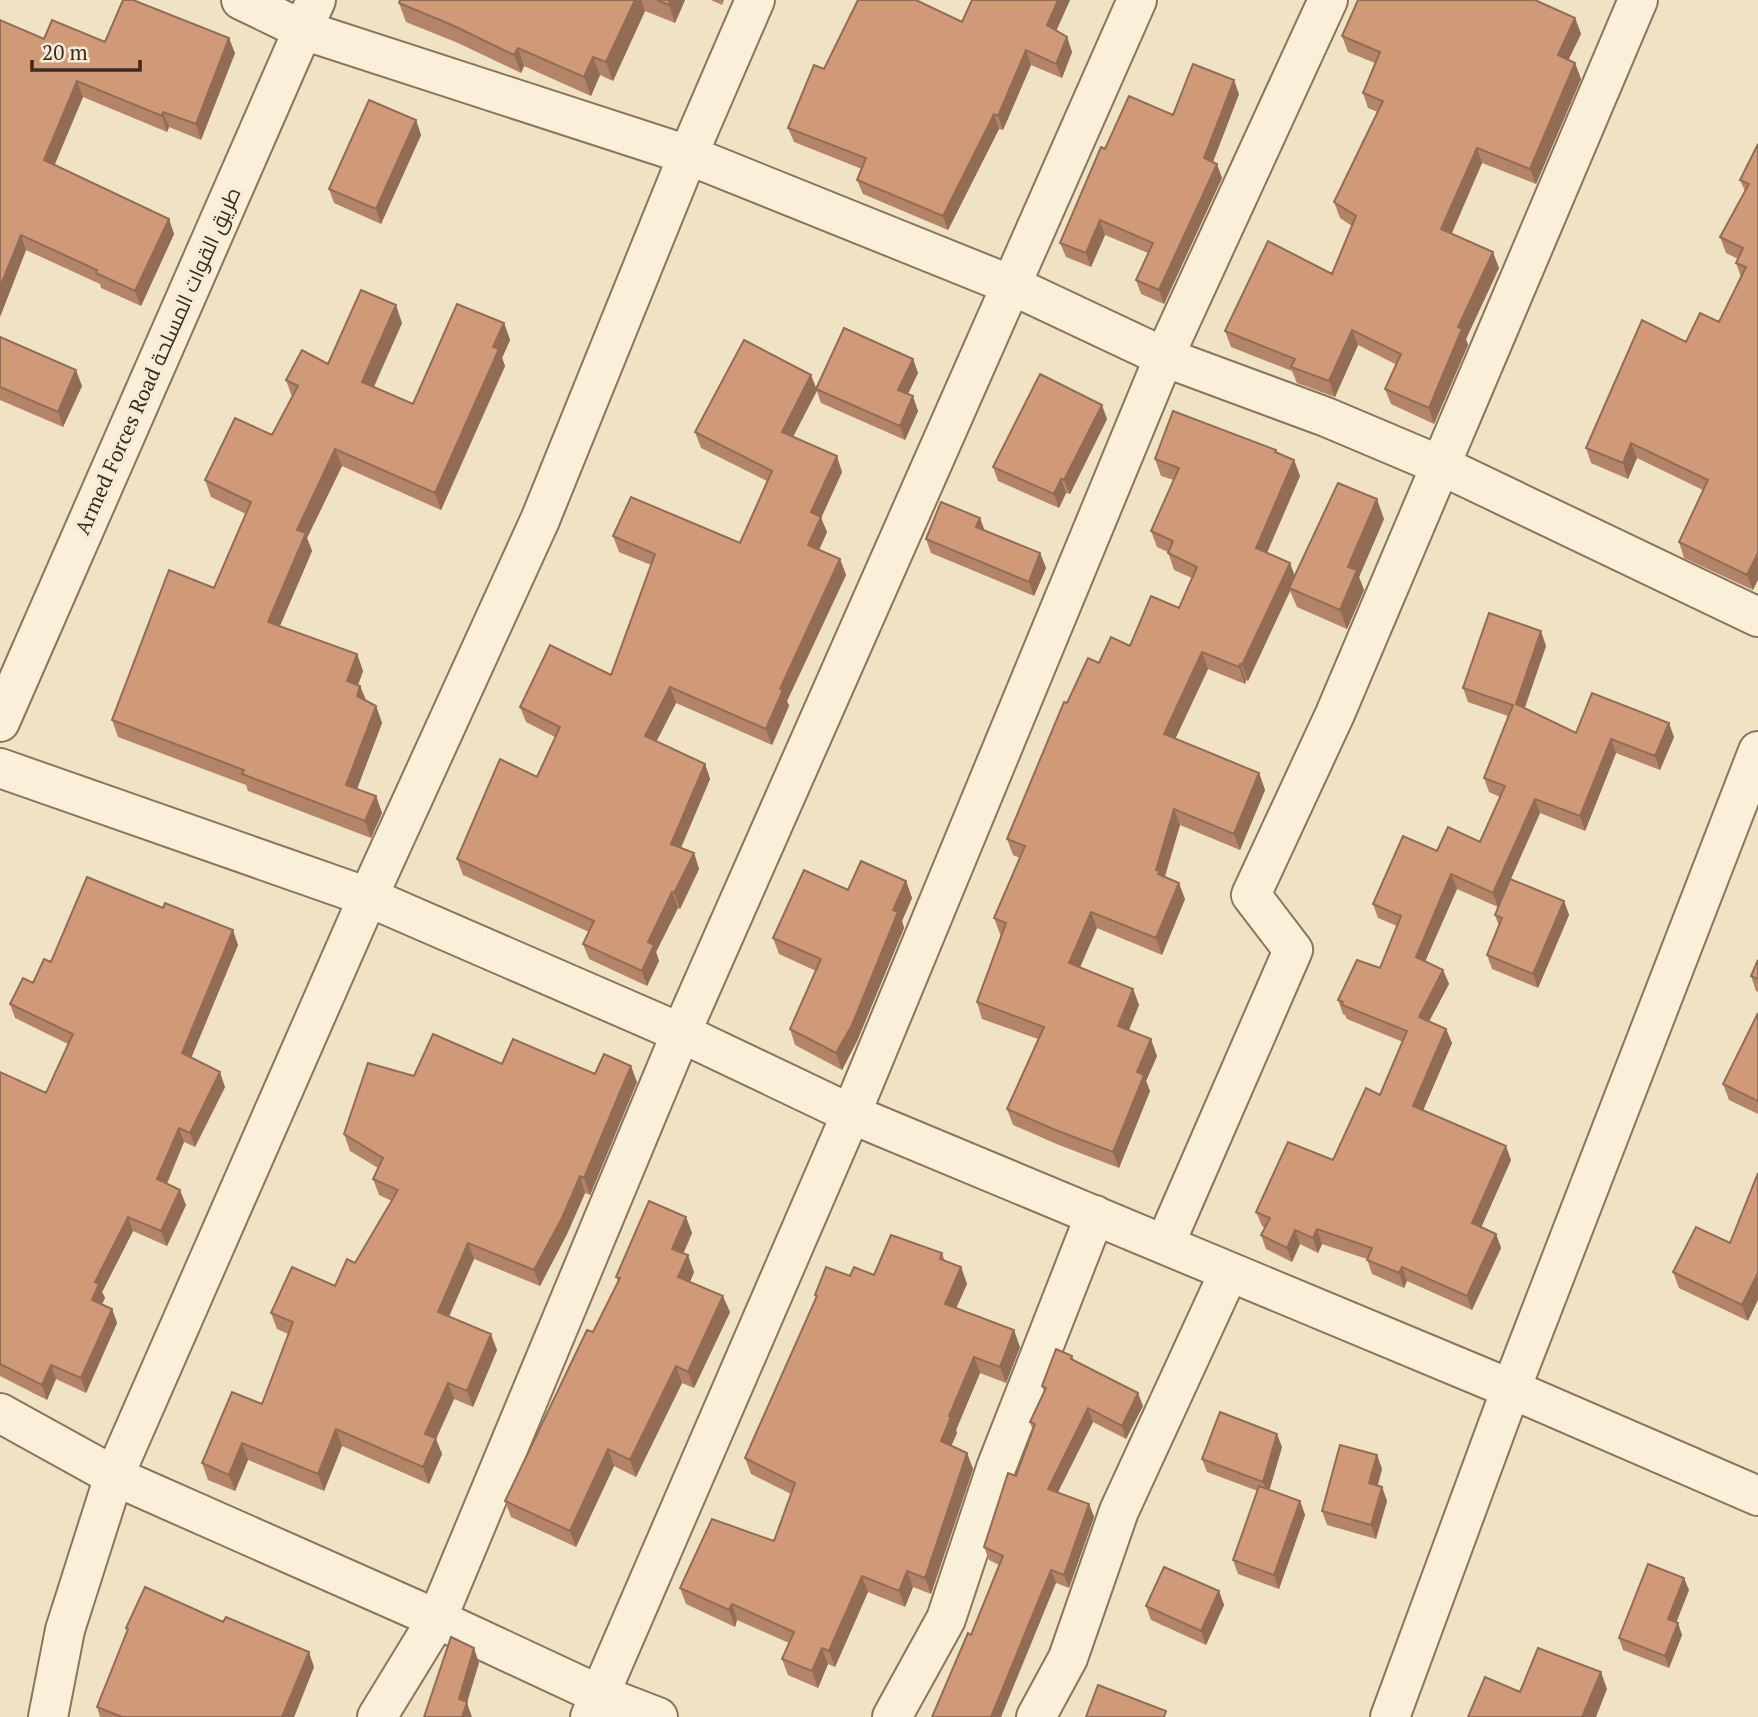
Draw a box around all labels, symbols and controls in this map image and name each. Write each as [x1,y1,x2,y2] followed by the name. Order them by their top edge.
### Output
[32,28,140,72] scale bar
[42,38,88,66] text: 20 m
[68,183,247,539] street label: Armed Forces Road طريق القوات المسلحة

